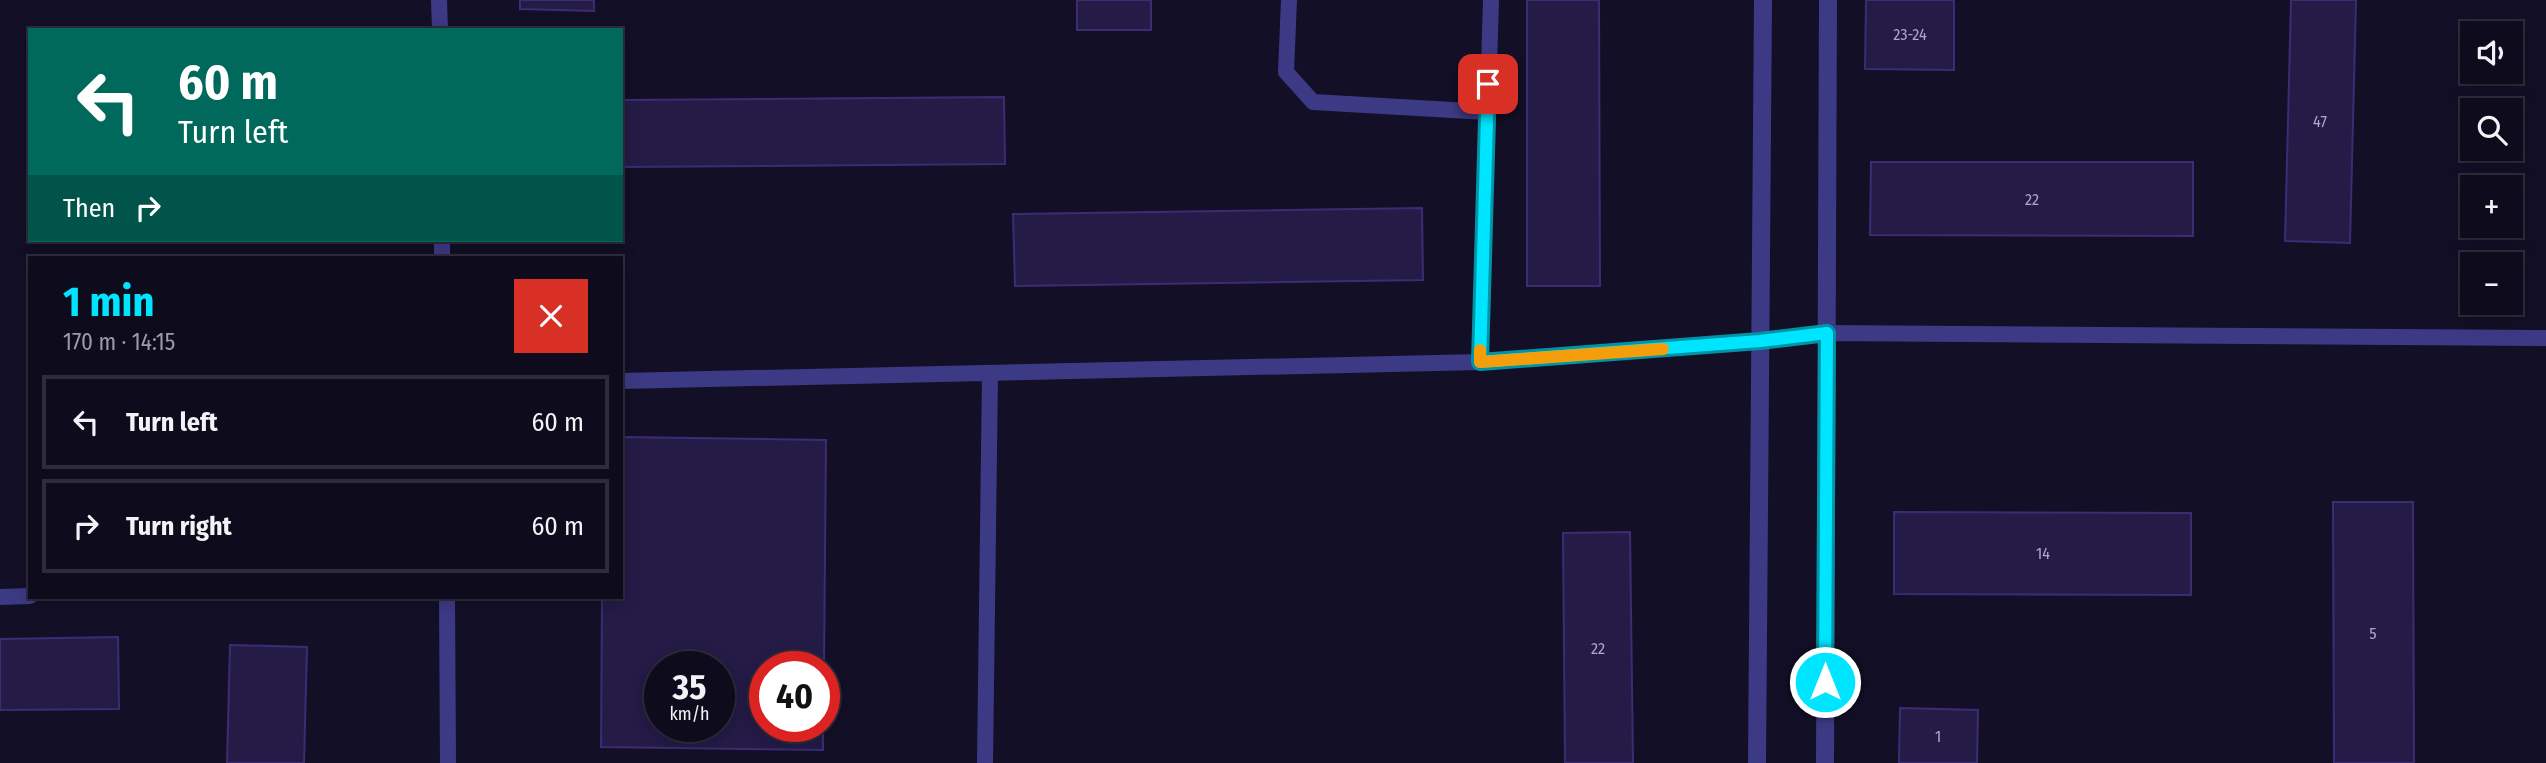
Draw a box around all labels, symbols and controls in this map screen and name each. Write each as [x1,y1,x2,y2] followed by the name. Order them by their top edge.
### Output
[2460,21,2523,315] map controls
[2460,21,2523,84] button: sound
[1893,25,1927,44] house number: 23-24
[178,53,278,112] text: 60 m
[1458,54,1518,114] pin
[63,56,154,147] icon: left
[1469,65,1507,103] icon: arrive
[2460,98,2523,161] button: search
[2313,112,2327,131] house number: 47
[178,113,288,151] text: Turn left
[2460,175,2523,238] button: +
[129,189,167,227] icon: right
[2025,190,2039,209] house number: 22
[63,193,115,224] text: Then
[2460,252,2523,315] button: −
[63,277,154,327] text: 1 min
[514,279,588,353] button: close
[63,328,175,356] text: 170 m · 14:15
[67,403,105,441] icon: left
[126,407,218,438] text: Turn left
[531,407,584,438] text: 60 m
[67,507,105,545] icon: right
[126,511,232,542] text: Turn right
[531,511,584,542] text: 60 m
[2036,544,2050,563] house number: 14
[2369,624,2377,643] house number: 5
[1591,639,1605,658] house number: 22
[1788,645,1862,719] position arrow
[749,651,840,742] speed limit sign: 40
[673,666,706,708] text: 35
[669,703,710,725] text: km/h
[1935,727,1941,746] house number: 1

